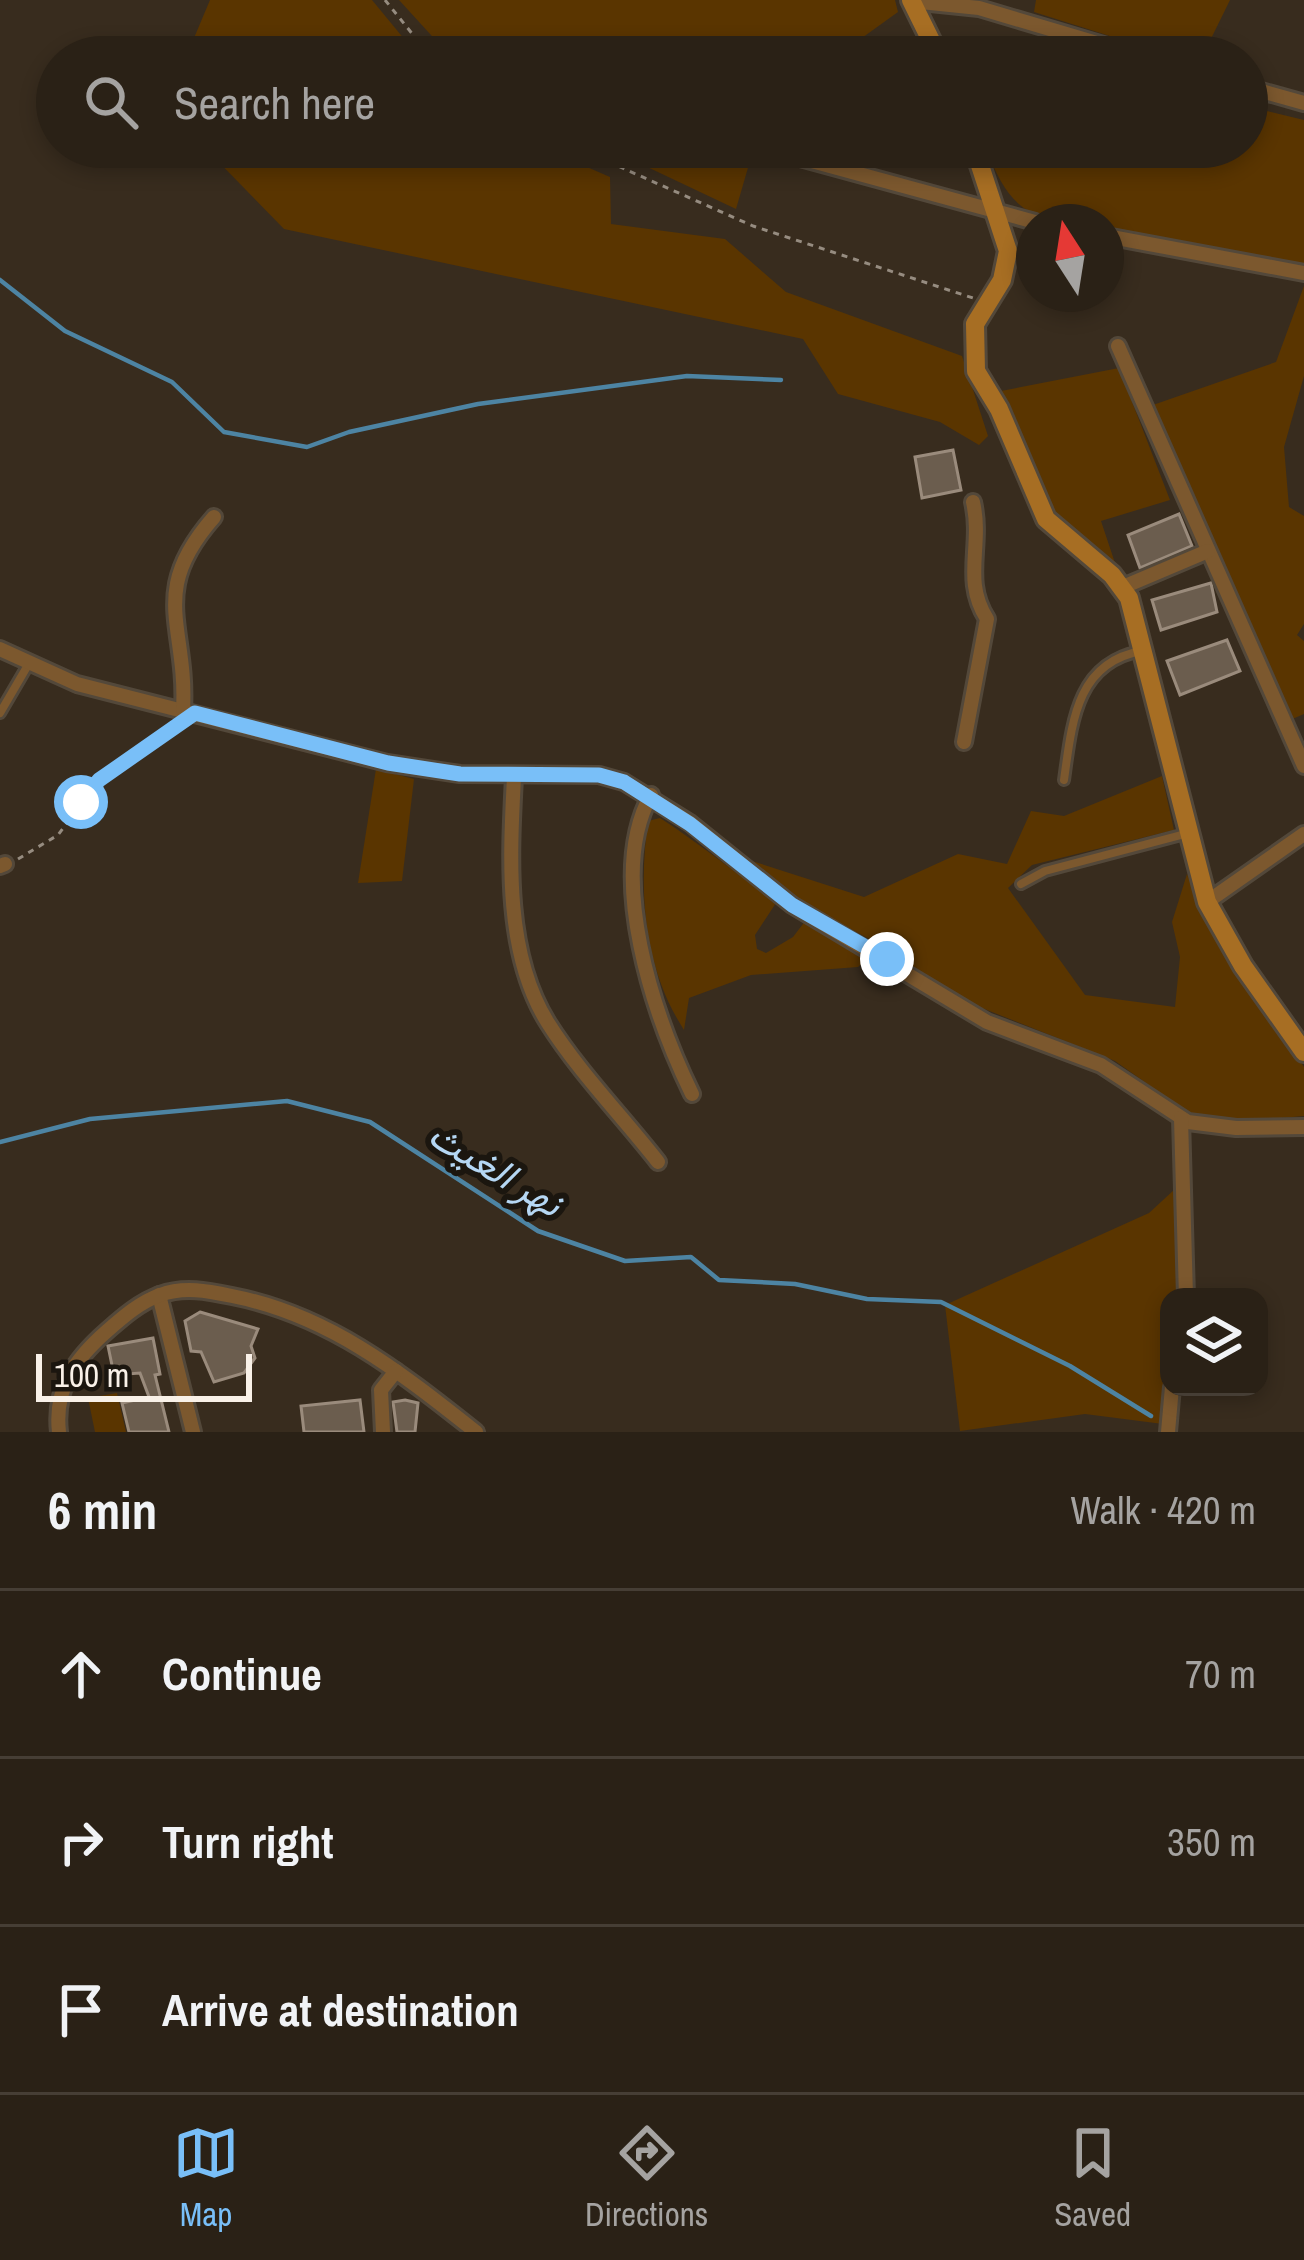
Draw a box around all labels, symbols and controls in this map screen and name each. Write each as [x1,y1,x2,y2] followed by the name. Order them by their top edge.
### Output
[36,36,1268,168] search box
[78,69,144,135] icon: search
[174,72,375,133] text: Search here
[1016,204,1124,312] north arrow
[54,775,108,829] route start
[860,932,914,986] route end
[419,1108,574,1229] water label: نهر الغيث
[1160,1288,1268,1396] map controls
[1160,1288,1268,1396] button: layers
[36,1348,252,1401] scale bar
[54,1353,129,1397] text: 100 m
[48,1476,157,1545] text: 6 min
[1071,1484,1256,1536] text: Walk · 420 m
[48,1641,114,1707] icon: ahead
[162,1643,322,1704] text: Continue
[1185,1648,1256,1700] text: 70 m
[48,1809,114,1875] icon: right
[162,1811,334,1872] text: Turn right
[1167,1816,1256,1868] text: 350 m
[48,1977,114,2043] icon: arrive
[162,1979,519,2040] text: Arrive at destination
[173,2120,239,2236] tab: Map
[585,2120,708,2236] tab: Directions
[1054,2120,1131,2236] tab: Saved

